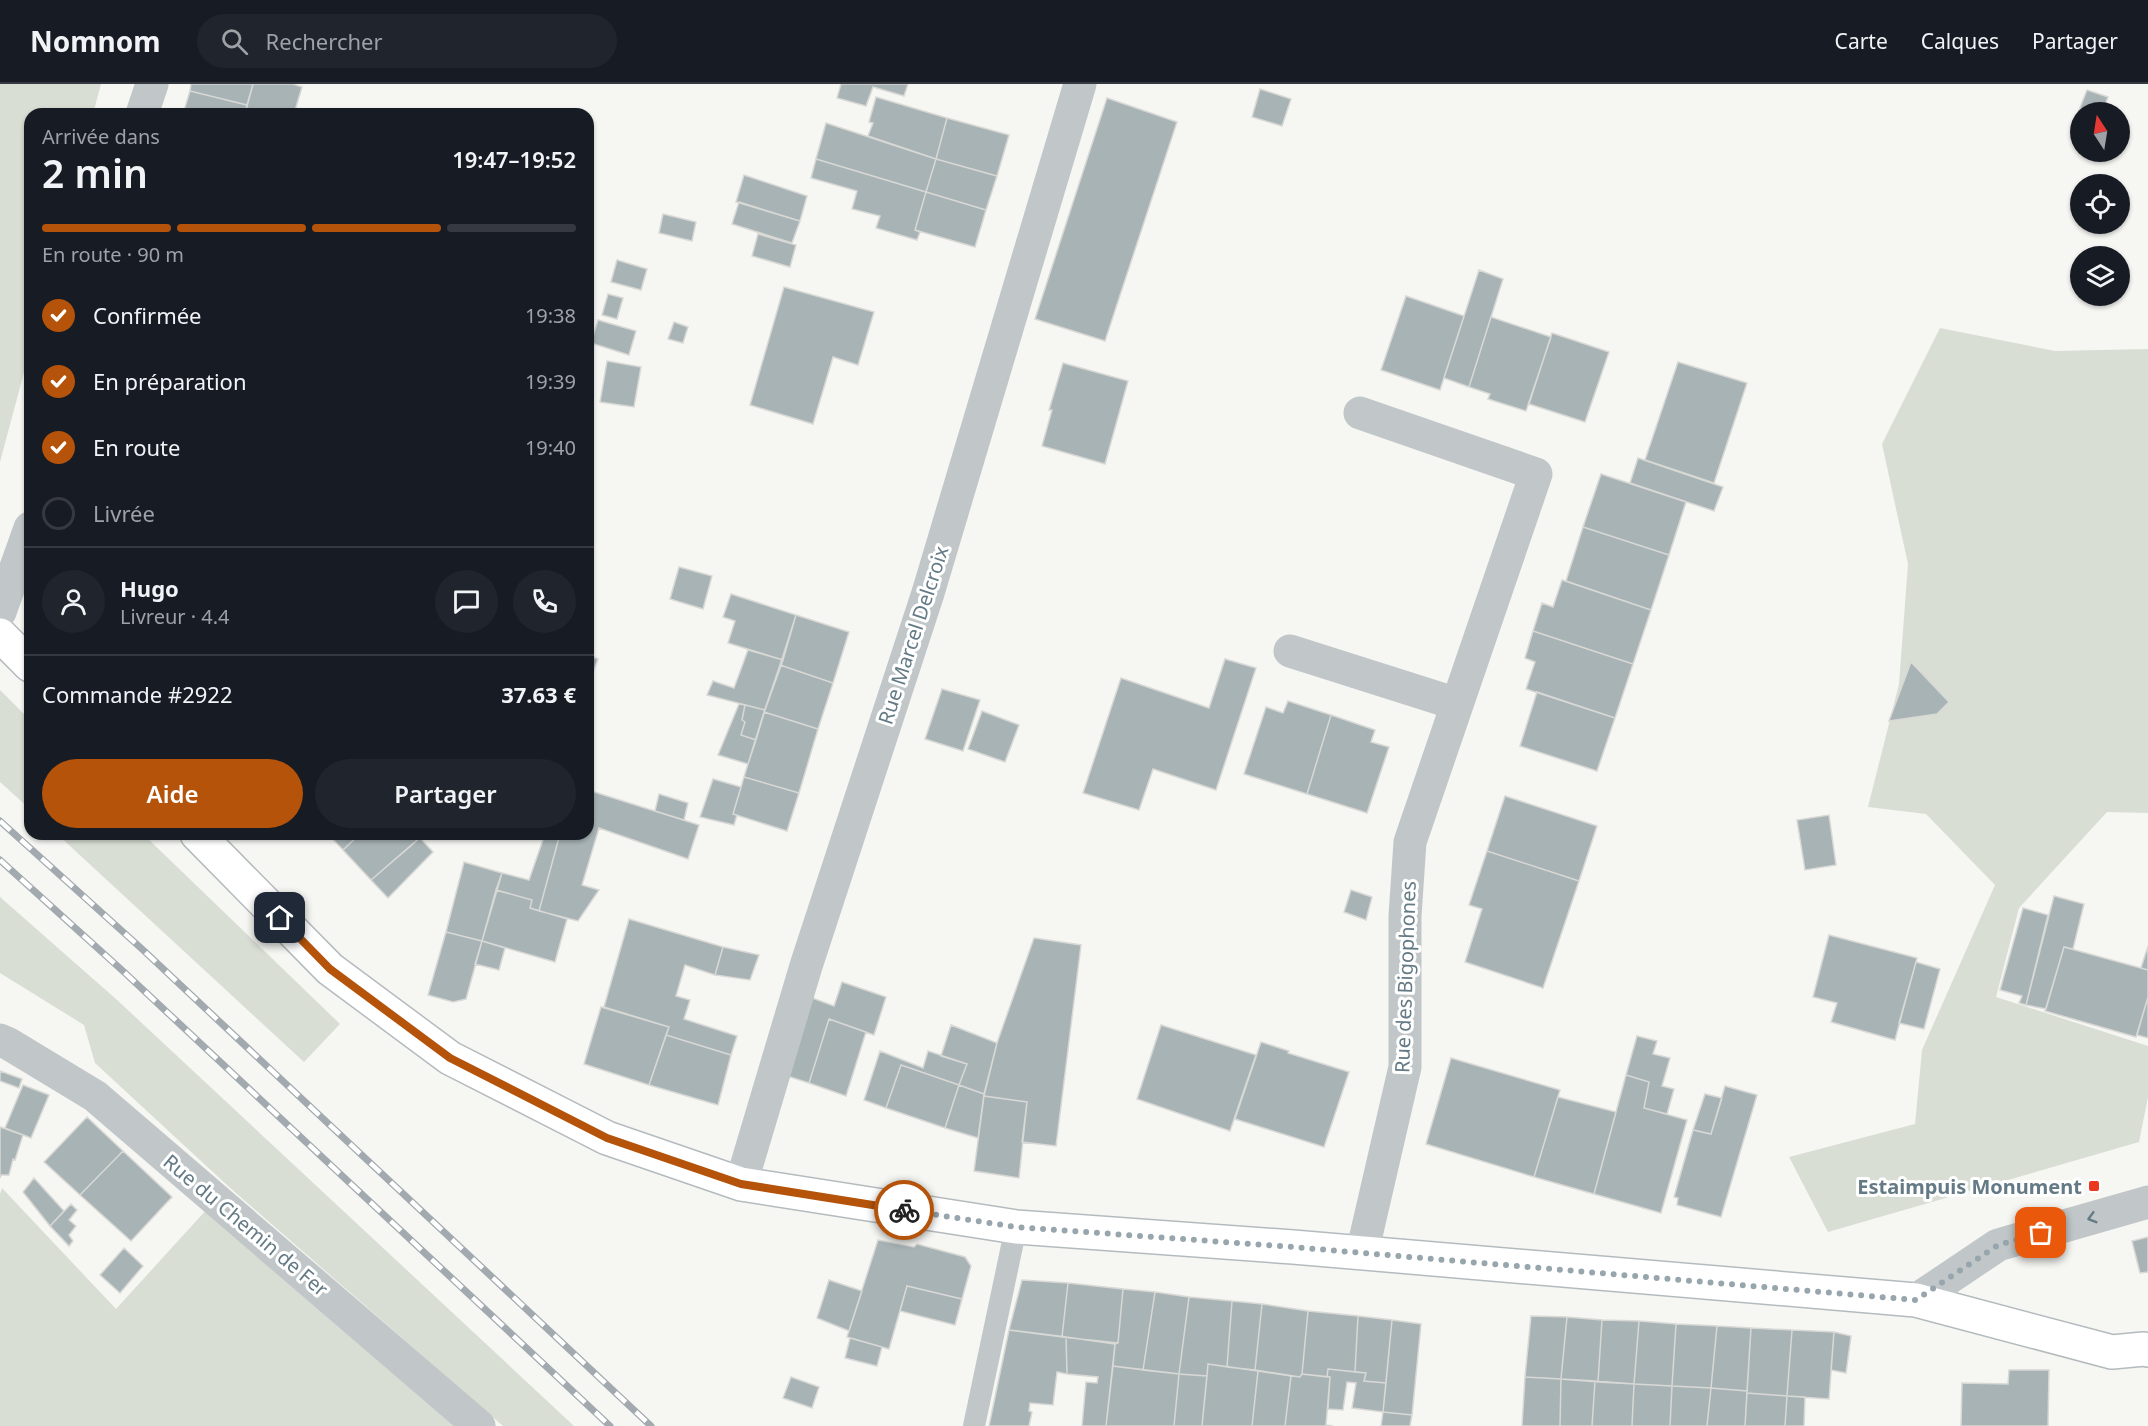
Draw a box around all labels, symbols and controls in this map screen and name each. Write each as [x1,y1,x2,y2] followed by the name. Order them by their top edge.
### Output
[197,14,617,68] search box
[30,22,161,60] text: Nomnom
[218,25,251,58] icon: search
[266,26,383,56] text: Rechercher
[1835,27,1888,55] text: Carte
[1921,27,1999,55] text: Calques
[2032,27,2118,55] text: Partager
[2070,102,2130,162] north arrow
[2070,102,2130,306] map controls
[42,123,160,150] text: Arrivée dans
[452,144,576,174] text: 19:47–19:52
[42,146,148,199] text: 2 min
[2070,174,2130,234] button: locate
[42,241,184,268] text: En route · 90 m
[2070,246,2130,306] button: layers
[42,299,75,332] icon: check
[93,300,202,330] text: Confirmée
[525,302,576,329] text: 19:38
[42,365,75,398] icon: check
[93,366,247,396] text: En préparation
[525,368,576,395] text: 19:39
[42,431,75,464] icon: check
[93,432,180,462] text: En route
[525,434,576,461] text: 19:40
[93,498,155,528] text: Livrée
[871,542,955,728] street label: Rue Marcel Delcroix
[42,570,105,633] button: person
[435,570,498,633] button: chat
[513,570,576,633] button: phone
[120,573,179,603] text: Hugo
[120,603,230,630] text: Livreur · 4.4
[42,679,233,709] text: Commande #2922
[501,679,576,709] text: 37.63 €
[42,759,303,828] button: Aide
[315,759,576,828] button: Partager
[1388,880,1422,1074] street label: Rue des Bigophones
[254,892,305,943] pin
[263,901,296,934] icon: home
[158,1148,334,1302] street label: Rue du Chemin de Fer
[1857,1173,2082,1200] place label: Estaimpuis Monument
[2087,1179,2101,1193] marker: Estaimpuis Monument
[874,1180,934,1240] courier
[888,1194,921,1227] icon: bike
[2015,1207,2066,1258] pin
[2087,1211,2098,1223] one-way arrow
[2024,1216,2057,1249] icon: bag

